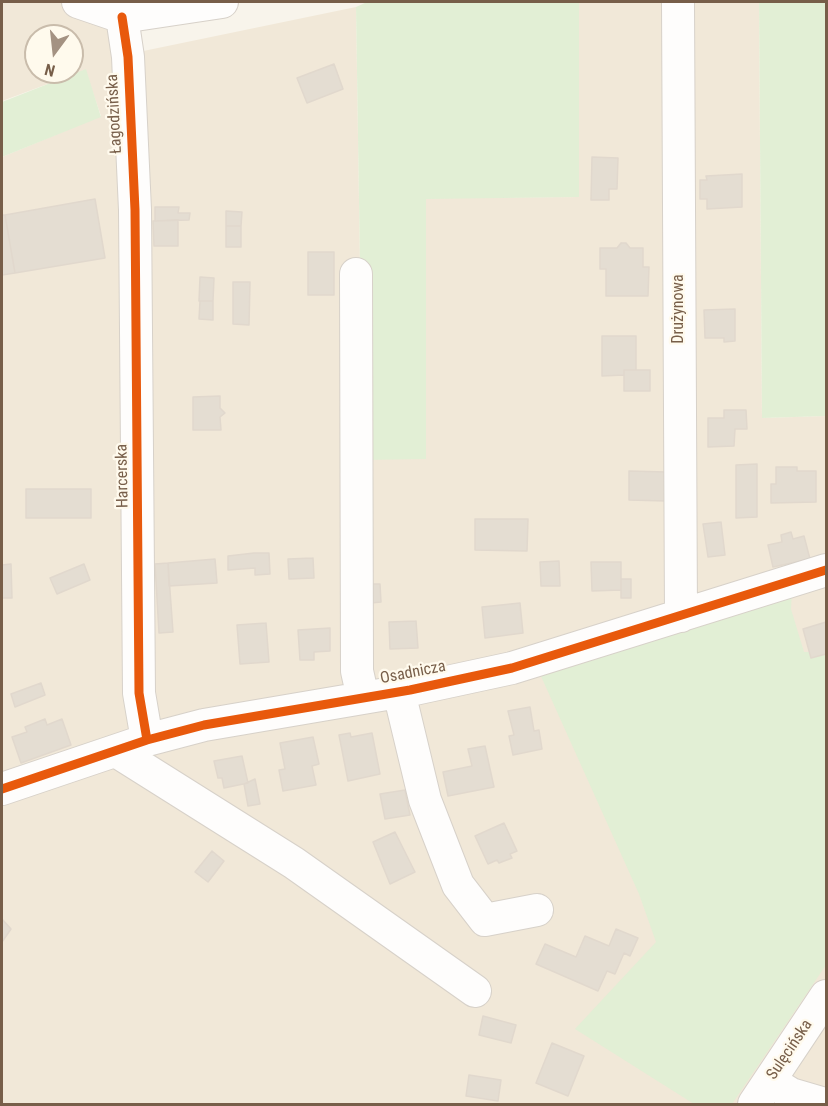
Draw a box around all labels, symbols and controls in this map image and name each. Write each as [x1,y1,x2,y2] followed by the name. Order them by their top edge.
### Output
[24,24,84,84] north arrow
[43,59,57,80] text: N
[103,74,127,154] street label: Łagodzińska
[669,274,689,344] street label: Drużynowa
[113,444,133,508] street label: Harcerska
[379,657,447,689] street label: Osadnicza
[763,1016,817,1084] street label: Sulęcińska

